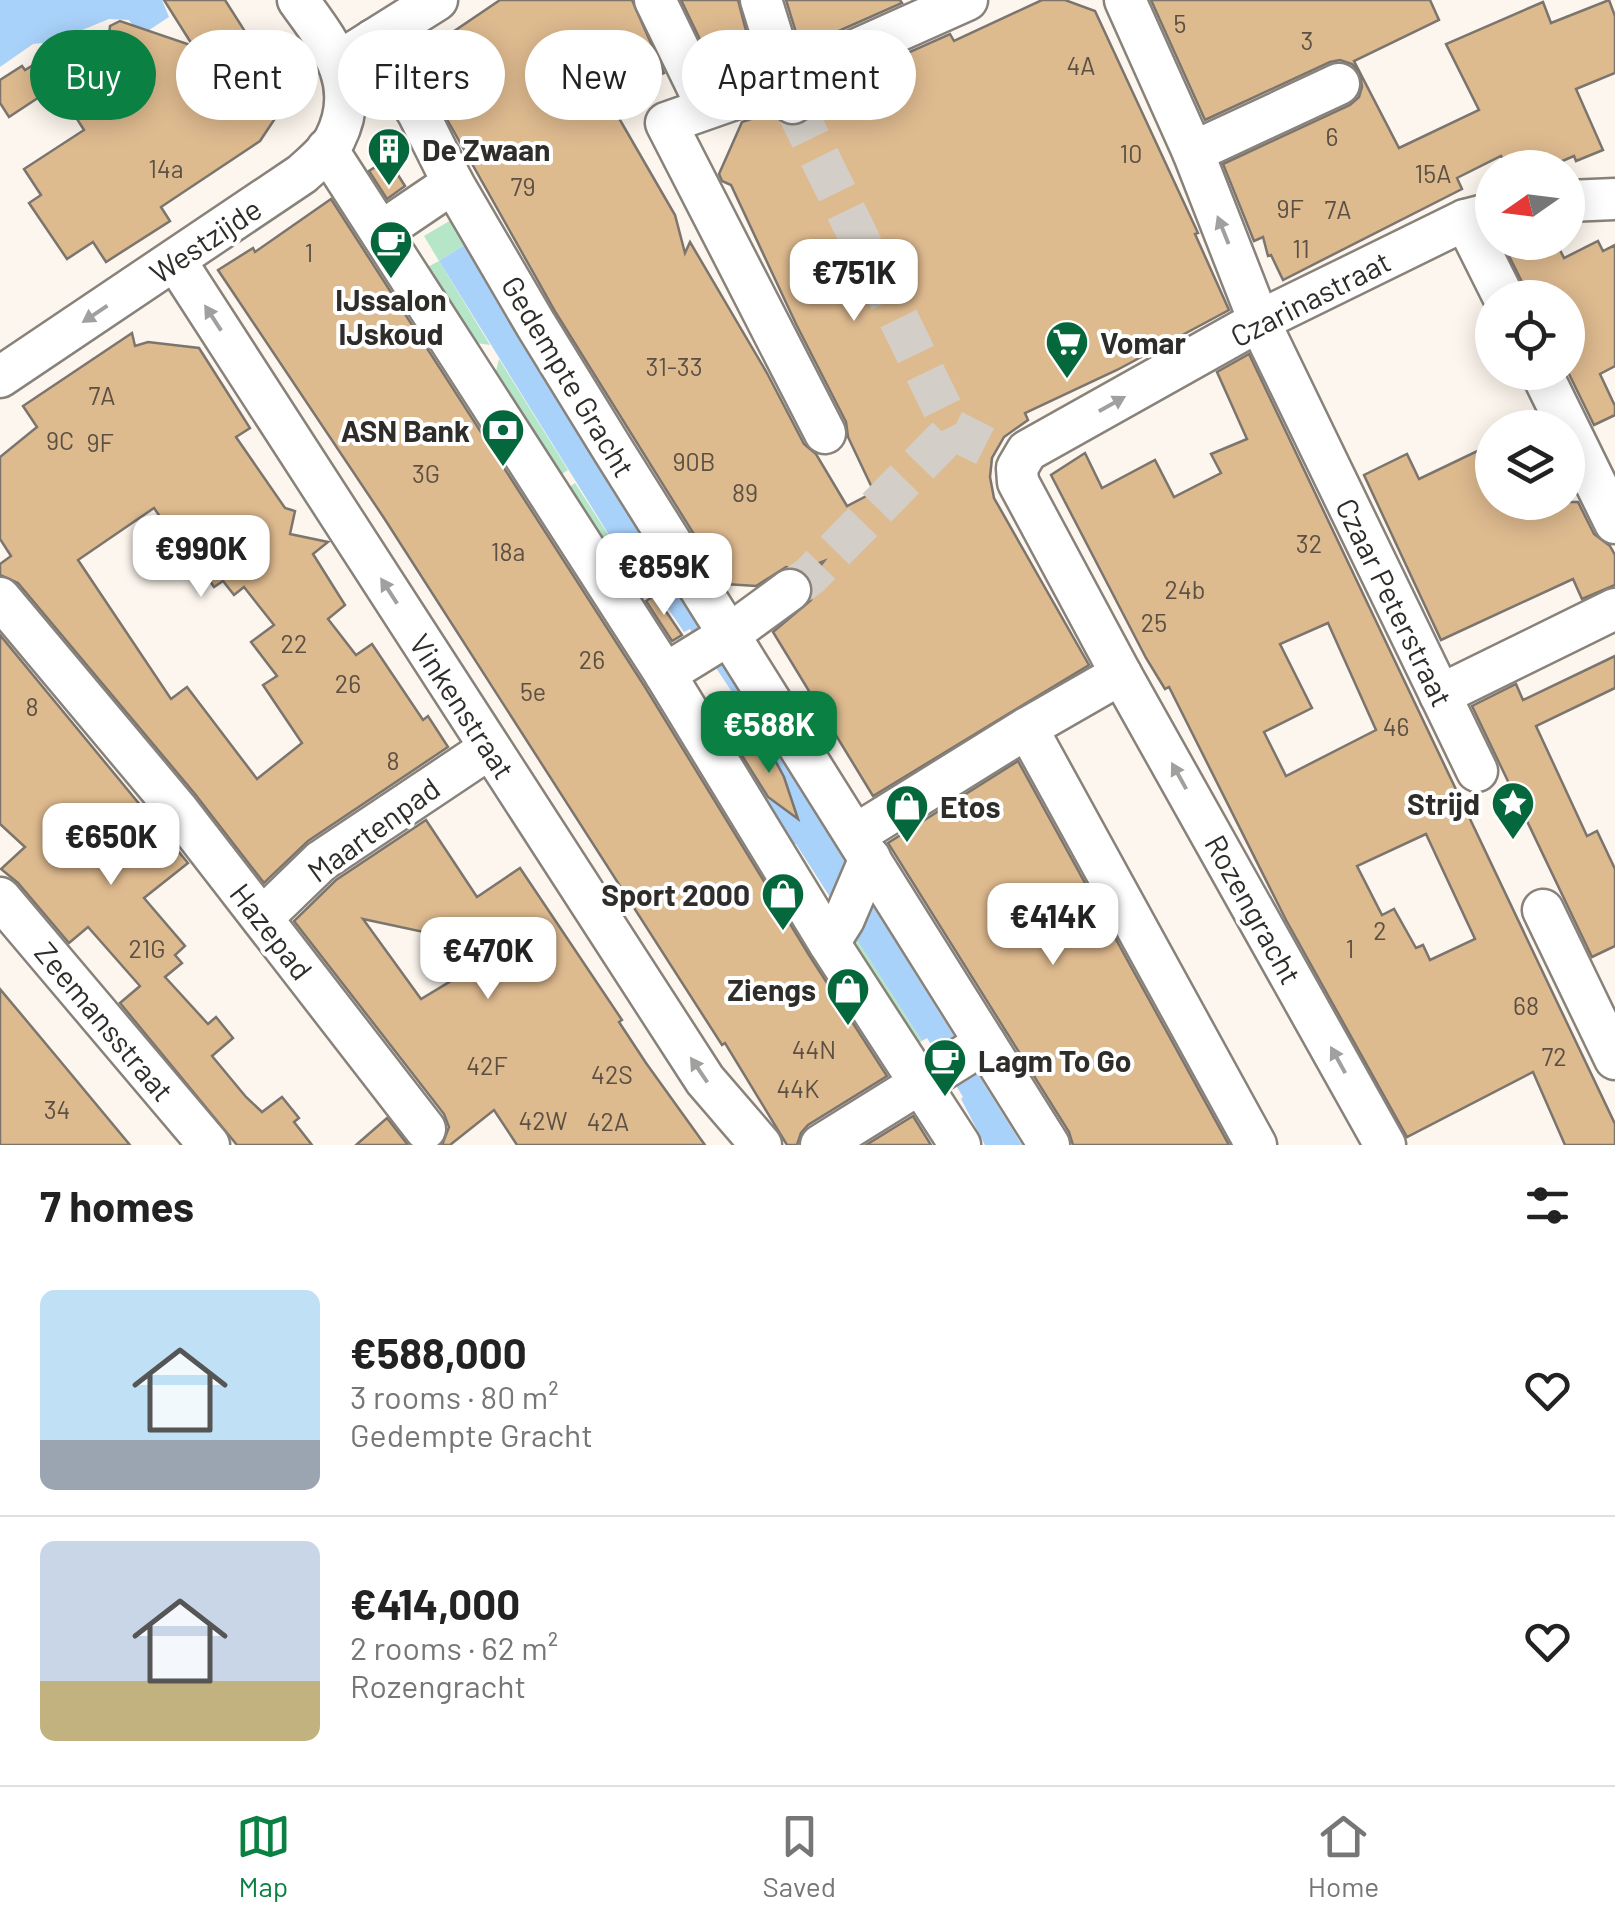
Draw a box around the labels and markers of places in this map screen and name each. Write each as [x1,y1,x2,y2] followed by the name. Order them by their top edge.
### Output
[366,126,412,187] building icon: De Zwaan
[422,131,550,167] place label: De Zwaan
[368,219,414,280] cafe icon: IJssalon IJskoud
[784,239,924,324] pin: €751K
[335,281,447,351] place label: IJssalon IJskoud
[1044,319,1090,380] supermarket icon: Vomar
[1100,324,1186,360] place label: Vomar
[480,407,526,468] bank icon: ASN Bank
[341,412,470,448] place label: ASN Bank
[131,515,271,600] pin: €990K
[594,533,734,618] pin: €859K
[699,691,839,776] pin: €588K
[1490,780,1536,841] place icon: Strijd
[884,783,930,844] shop icon: Etos
[1407,785,1480,821] place label: Strijd
[940,788,1000,824] place label: Etos
[41,803,181,888] pin: €650K
[760,871,806,932] shop icon: Sport 2000
[601,876,750,912] place label: Sport 2000
[983,883,1123,968] pin: €414K
[418,917,558,1002] pin: €470K
[825,966,871,1027] shop icon: Ziengs
[727,971,816,1007] place label: Ziengs
[922,1037,968,1098] cafe icon: Lagm To Go
[978,1042,1132,1078] place label: Lagm To Go

